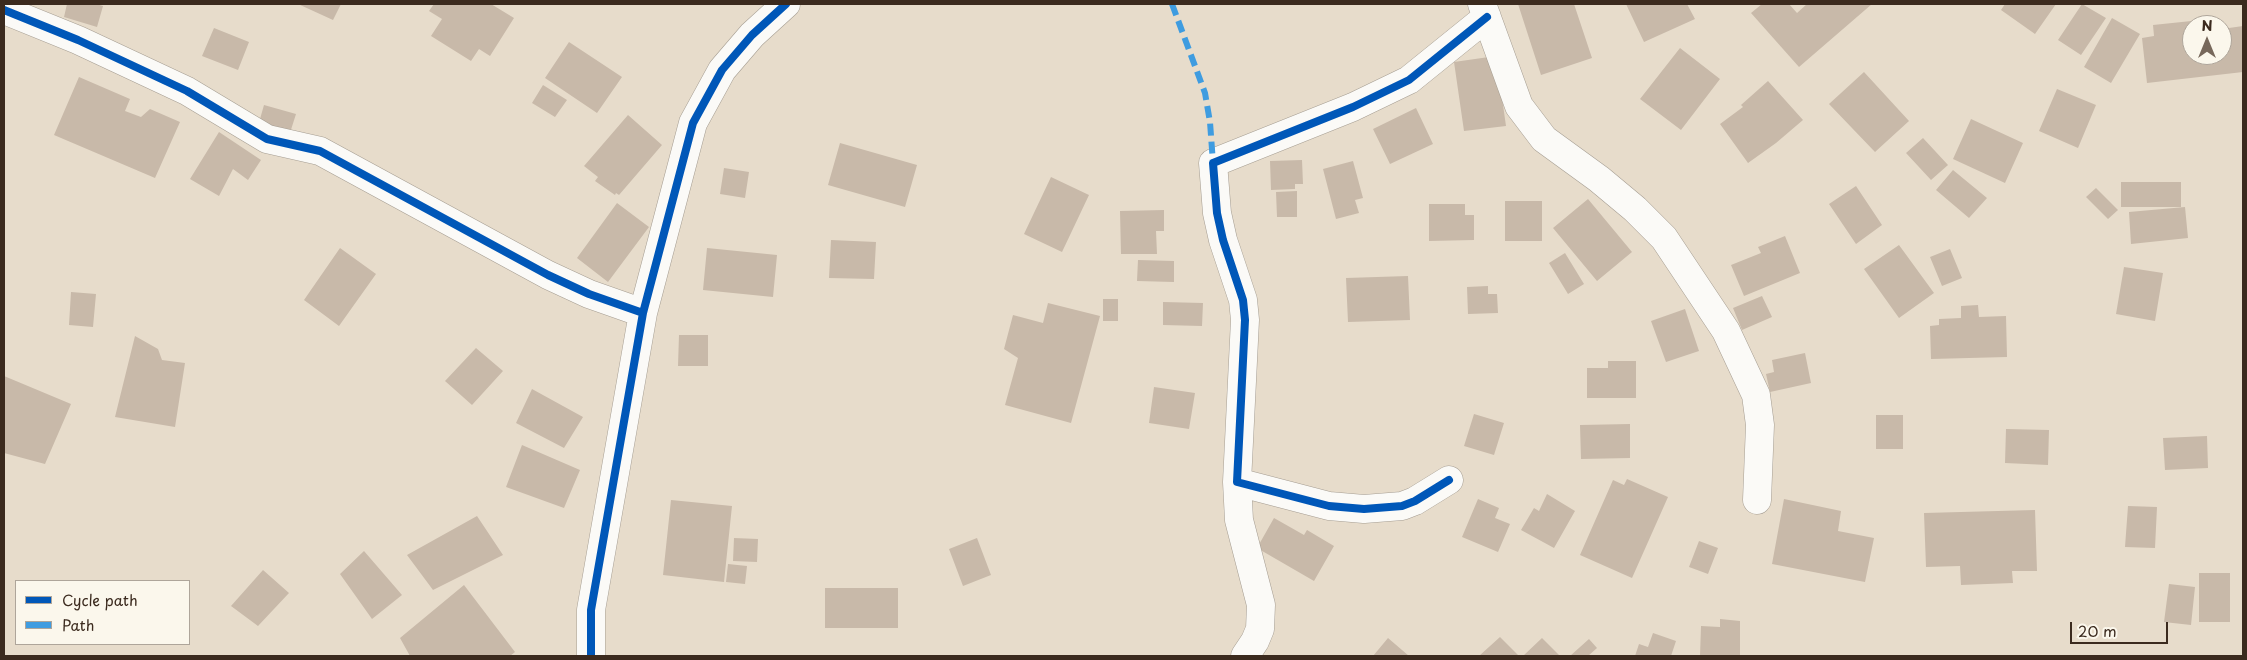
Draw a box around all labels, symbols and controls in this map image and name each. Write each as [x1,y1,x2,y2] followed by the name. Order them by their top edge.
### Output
[2182,15,2232,65] north arrow
[2201,15,2213,36] text: N
[15,580,190,645] legend
[62,588,138,611] text: Cycle path
[2072,612,2170,644] scale bar
[62,613,94,636] text: Path
[2078,619,2117,642] text: 20 m

